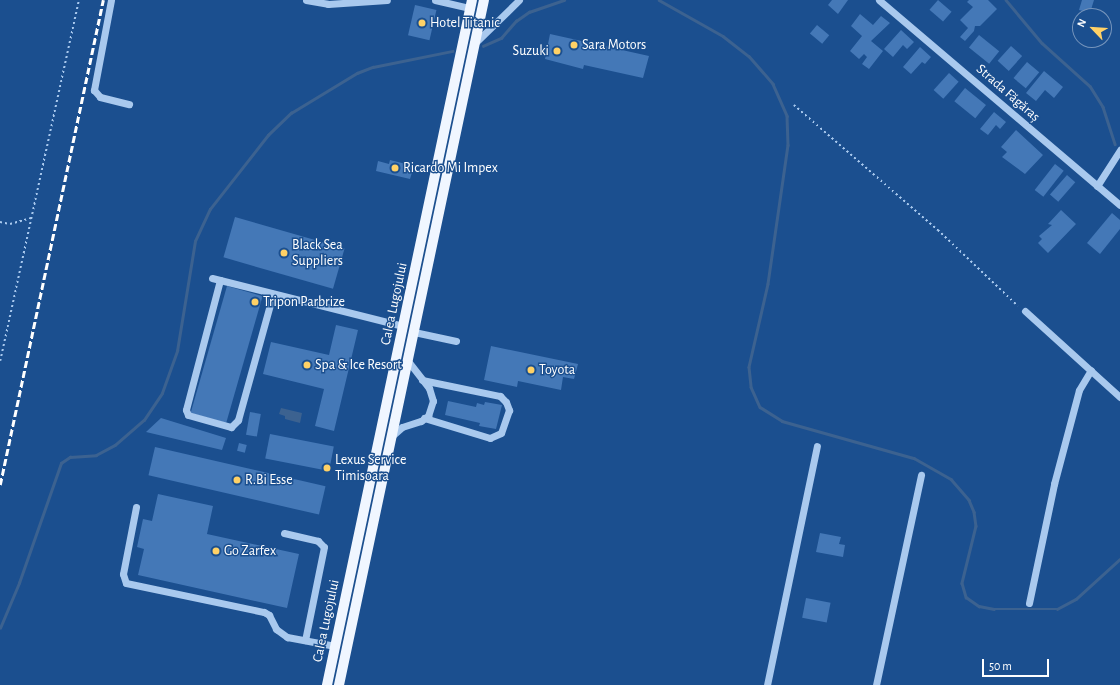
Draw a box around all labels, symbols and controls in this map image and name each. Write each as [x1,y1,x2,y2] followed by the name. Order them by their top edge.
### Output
[1072,8,1112,48] north arrow
[430,15,500,31] place label: Hotel Titanic
[1075,17,1088,29] text: N
[417,18,427,28] marker: Hotel Titanic
[582,37,646,53] place label: Sara Motors
[569,40,579,50] marker: Sara Motors
[513,43,549,59] place label: Suzuki
[552,46,562,56] marker: Suzuki
[973,61,1043,125] street label: Strada Făgăraș
[403,160,498,176] place label: Ricardo Mi Impex
[390,163,400,173] marker: Ricardo Mi Impex
[292,237,343,270] place label: Black Sea Suppliers
[279,248,289,258] marker: Black Sea Suppliers
[377,261,411,347] street label: Calea Lugojului
[263,294,345,310] place label: Tripon Parbrize
[250,297,260,307] marker: Tripon Parbrize
[315,357,402,373] place label: Spa & Ice Resort
[302,360,312,370] marker: Spa & Ice Resort
[539,362,575,378] place label: Toyota
[526,365,536,375] marker: Toyota
[335,452,406,484] place label: Lexus Service Timisoara
[322,463,332,473] marker: Lexus Service Timisoara
[245,472,293,488] place label: R.Bi Esse
[232,475,242,485] marker: R.Bi Esse
[224,543,276,559] place label: Go Zarfex
[211,546,221,556] marker: Go Zarfex
[309,578,343,664] street label: Calea Lugojului
[984,651,1051,677] scale bar
[989,660,1012,672] text: 50 m

